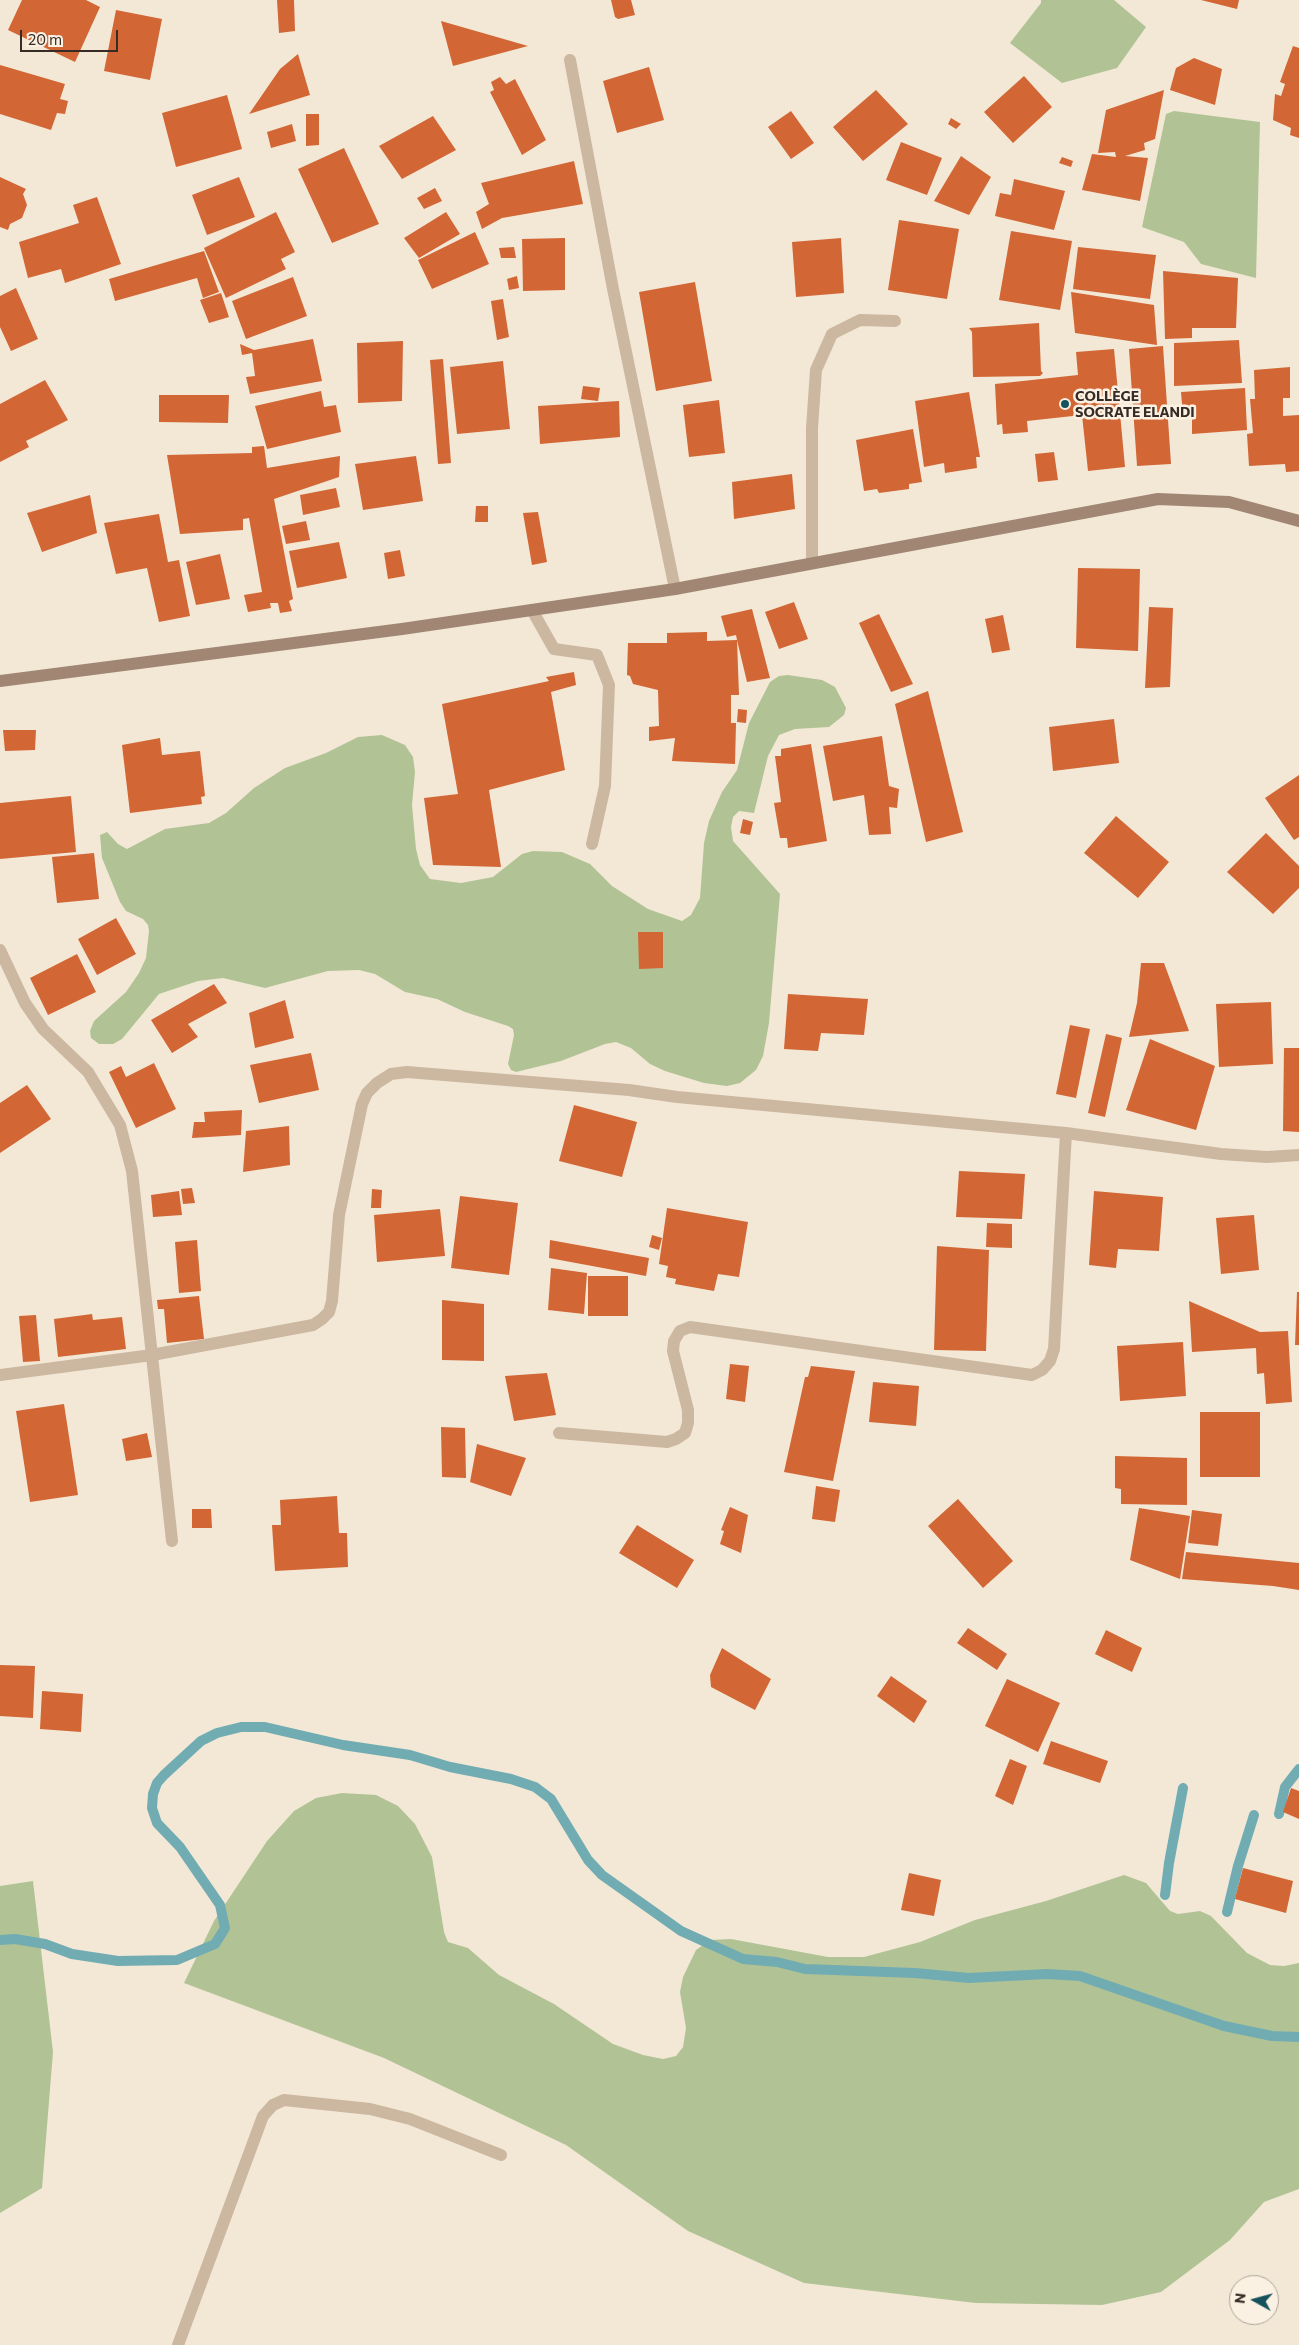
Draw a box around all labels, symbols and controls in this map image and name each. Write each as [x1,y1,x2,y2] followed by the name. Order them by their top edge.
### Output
[22,20,120,52] scale bar
[28,30,62,48] text: 20 m
[1075,388,1195,421] place label: COLLÈGE SOCRATE ELANDI
[1059,398,1071,410] marker: COLLÈGE SOCRATE ELANDI
[1229,2275,1279,2325] north arrow
[1231,2292,1249,2304] text: N

